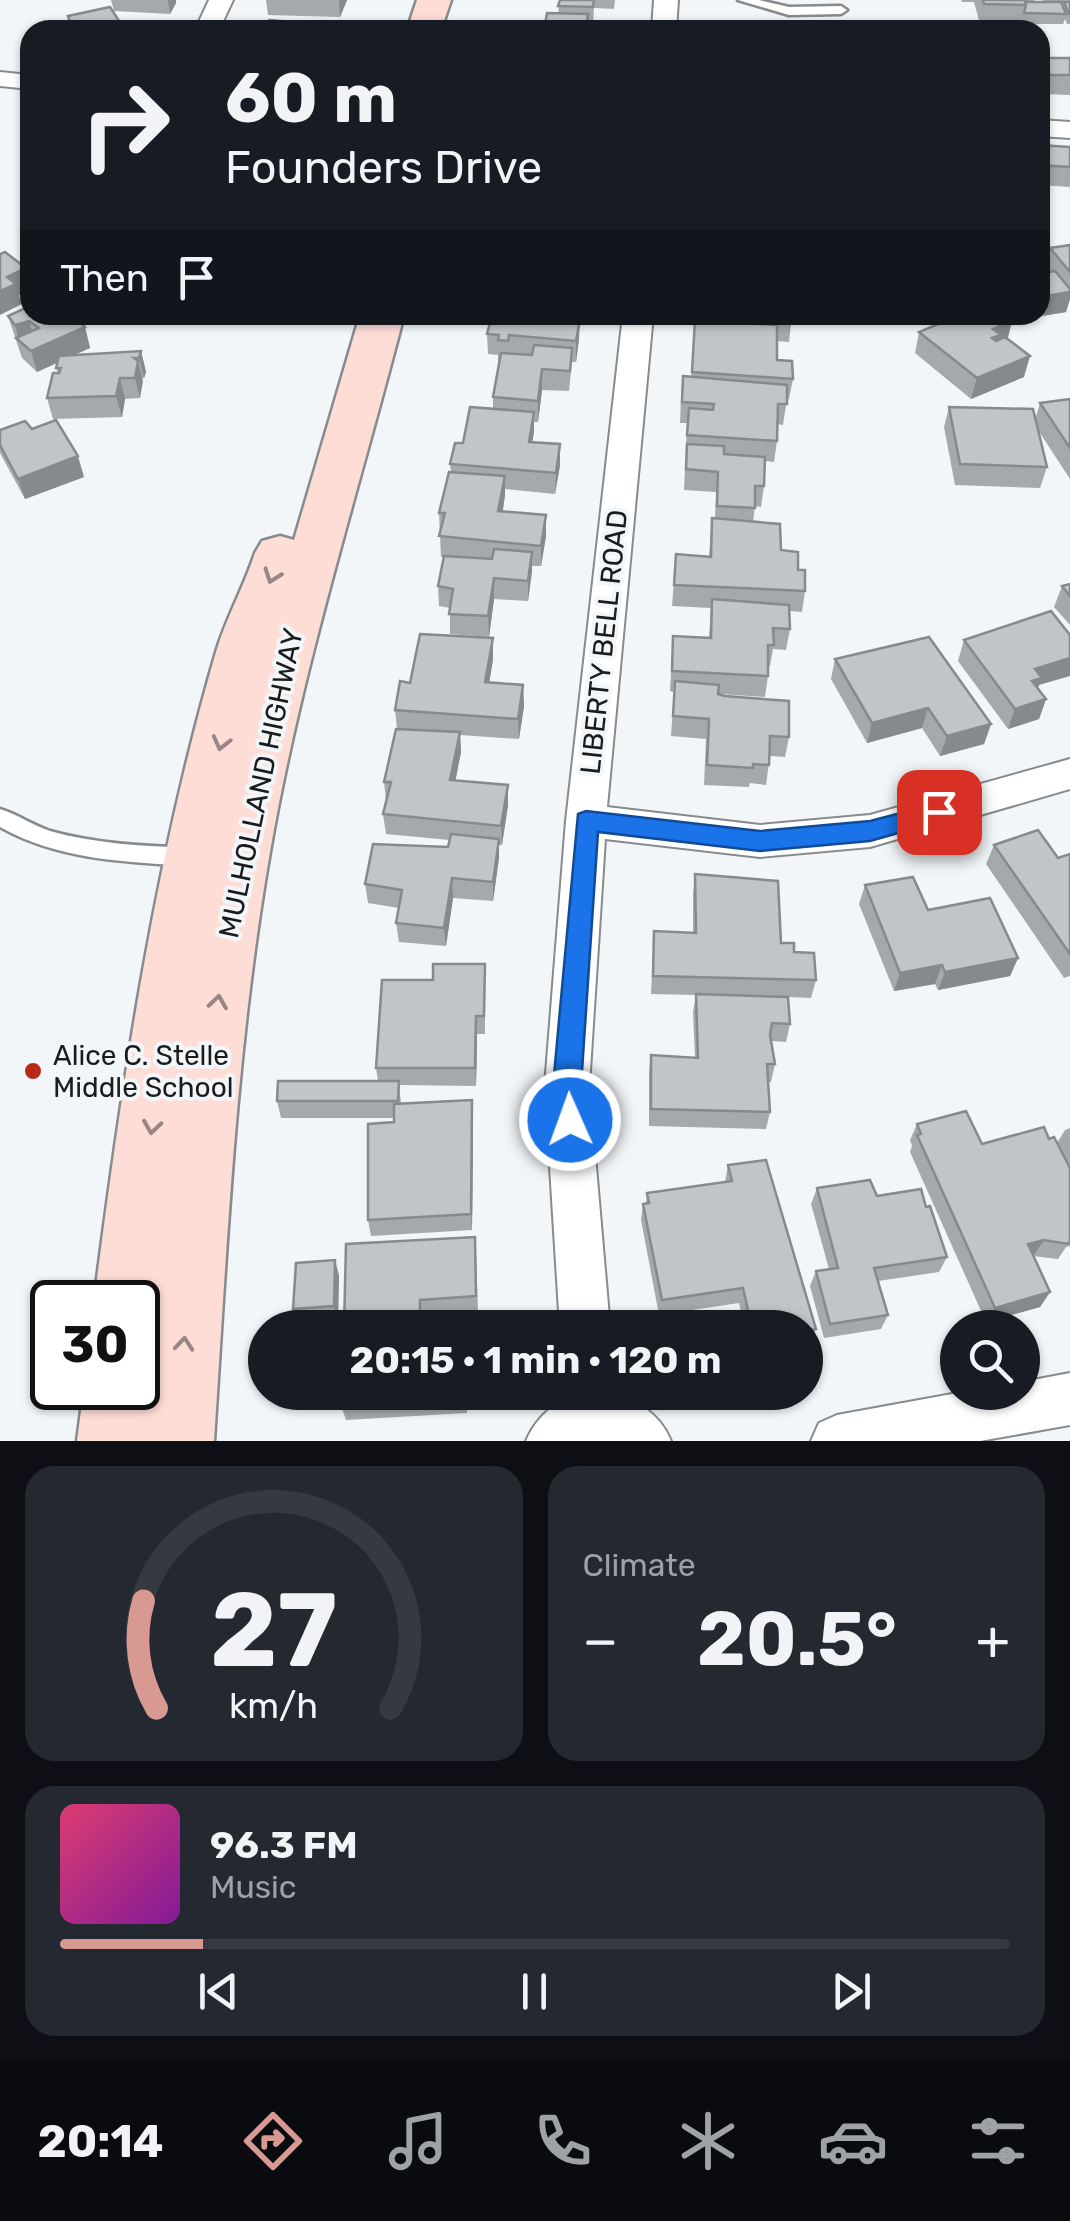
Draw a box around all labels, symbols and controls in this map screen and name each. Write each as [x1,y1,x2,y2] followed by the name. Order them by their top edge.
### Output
[225,57,397,140] text: 60 m
[60,60,190,190] icon: right
[225,141,542,194] text: Founders Drive
[169,250,224,305] icon: arrive
[60,255,149,301] text: Then
[574,508,634,776] street label: LIBERTY BELL ROAD
[263,566,284,583] one-way arrow
[212,625,310,941] street label: MULHOLLAND HIGHWAY
[212,734,233,751] one-way arrow
[897,770,982,855] pin
[912,785,967,840] icon: arrive
[207,994,228,1011] one-way arrow
[53,1039,234,1104] place label: Alice C. Stelle Middle School
[22,1060,44,1082] marker: Alice C. Stelle Middle School
[518,1068,622,1172] position arrow
[142,1119,163,1135] one-way arrow
[30,1280,160,1410] speed limit sign: 30
[940,1310,1040,1410] map controls
[940,1310,1040,1410] button: search
[173,1335,194,1351] one-way arrow
[350,1337,721,1383] text: 20:15 · 1 min · 120 m
[583,1546,696,1584] text: Climate
[210,1569,337,1692] text: 27
[697,1595,897,1684] text: 20.5°
[583,1608,618,1673] text: −
[976,1608,1010,1673] text: +
[229,1685,318,1727] text: km/h
[210,1822,358,1868] text: 96.3 FM
[210,1868,296,1906] text: Music
[191,1964,246,2019] icon: previous
[507,1964,562,2019] icon: pause
[824,1964,879,2019] icon: next
[238,2106,308,2176] icon: directions
[383,2106,453,2176] icon: music
[528,2106,598,2176] icon: phone
[673,2106,743,2176] icon: climate
[818,2106,888,2176] icon: car
[963,2106,1033,2176] icon: filters
[37,2115,164,2168] text: 20:14

